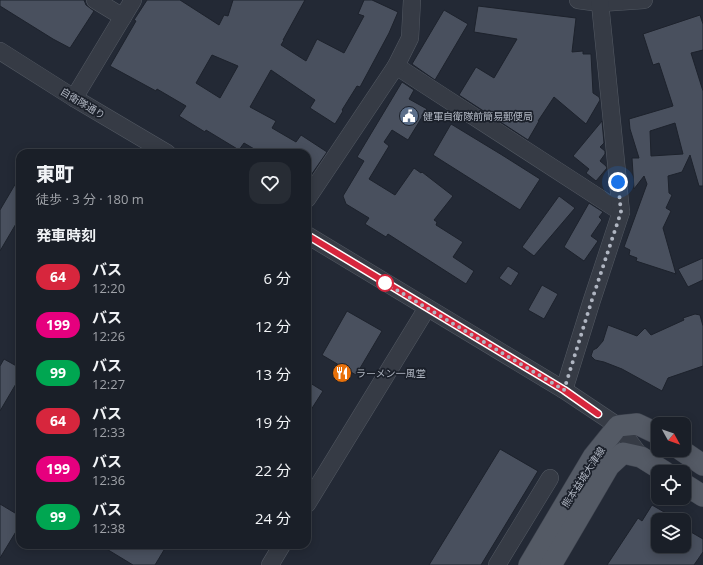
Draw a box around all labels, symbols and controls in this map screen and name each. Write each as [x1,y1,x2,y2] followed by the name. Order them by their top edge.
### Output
[58,84,108,122] street label: 自衛隊通り
[398,105,420,127] public building icon: 健軍自衛隊前簡易郵便局
[423,109,533,123] place label: 健軍自衛隊前簡易郵便局
[36,161,74,187] text: 東町
[249,162,291,204] button: heart
[608,172,628,192] your location
[36,190,144,208] text: 徒歩 · 3 分 · 180 m
[36,225,96,245] text: 発車時刻
[92,259,122,279] text: バス
[50,267,66,286] text: 64
[264,268,291,288] text: 6 分
[376,274,394,292] unlabelled marker
[92,279,125,297] text: 12:20
[92,307,122,327] text: バス
[46,315,70,334] text: 199
[255,316,291,336] text: 12 分
[92,327,125,345] text: 12:26
[92,355,122,375] text: バス
[331,362,353,384] restaurant icon: ラーメン一風堂
[50,363,66,382] text: 99
[255,364,291,384] text: 13 分
[356,366,426,380] place label: ラーメン一風堂
[92,375,125,393] text: 12:27
[92,403,122,423] text: バス
[50,411,66,430] text: 64
[255,412,291,432] text: 19 分
[651,417,691,457] north arrow
[651,417,691,553] map controls
[92,423,125,441] text: 12:33
[558,444,608,510] street label: 熊本益城大津線
[92,451,122,471] text: バス
[46,459,70,478] text: 199
[255,460,291,480] text: 22 分
[651,465,691,505] button: locate
[92,471,125,489] text: 12:36
[92,499,122,519] text: バス
[50,507,66,526] text: 99
[255,508,291,528] text: 24 分
[651,513,691,553] button: layers
[92,519,125,537] text: 12:38

